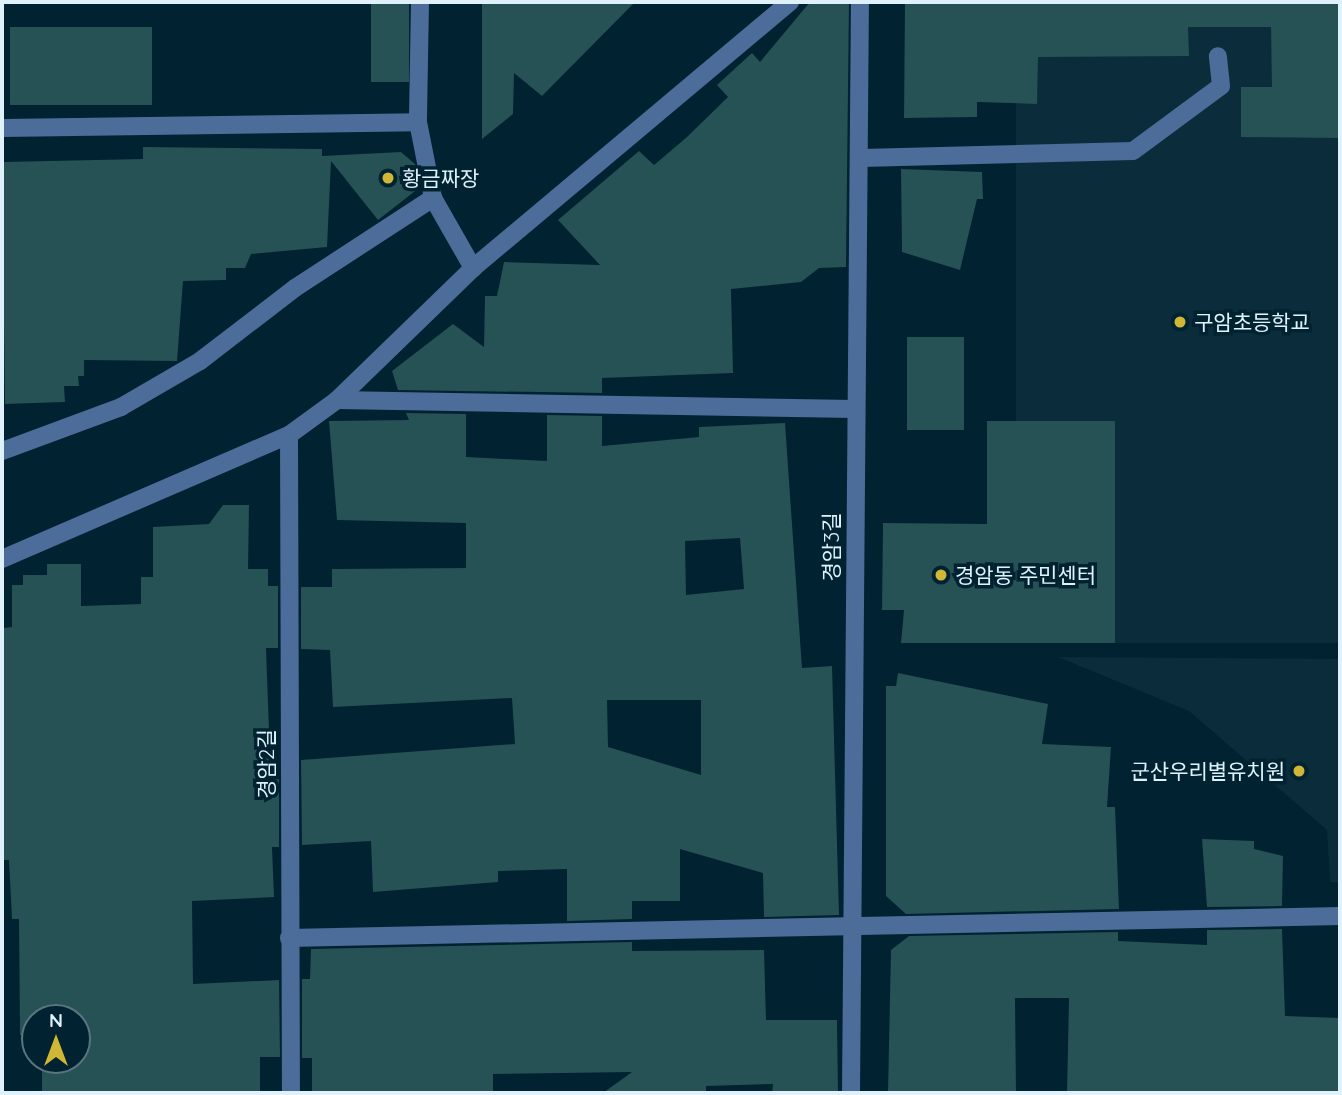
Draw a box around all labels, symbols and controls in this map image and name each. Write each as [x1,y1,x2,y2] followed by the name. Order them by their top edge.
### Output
[402,165,479,191] place label: 황금짜장
[380,170,396,186] marker: 황금짜장
[1194,309,1310,335] place label: 구암초등학교
[1172,314,1188,330] marker: 구암초등학교
[818,513,844,581] street label: 경암3길
[955,562,1096,588] place label: 경암동 주민센터
[933,567,949,583] marker: 경암동 주민센터
[253,729,279,799] street label: 경암2길
[1130,758,1285,784] place label: 군산우리별유치원
[1291,763,1307,779] marker: 군산우리별유치원
[21,1004,91,1074] north arrow
[49,1008,63,1032] text: N

